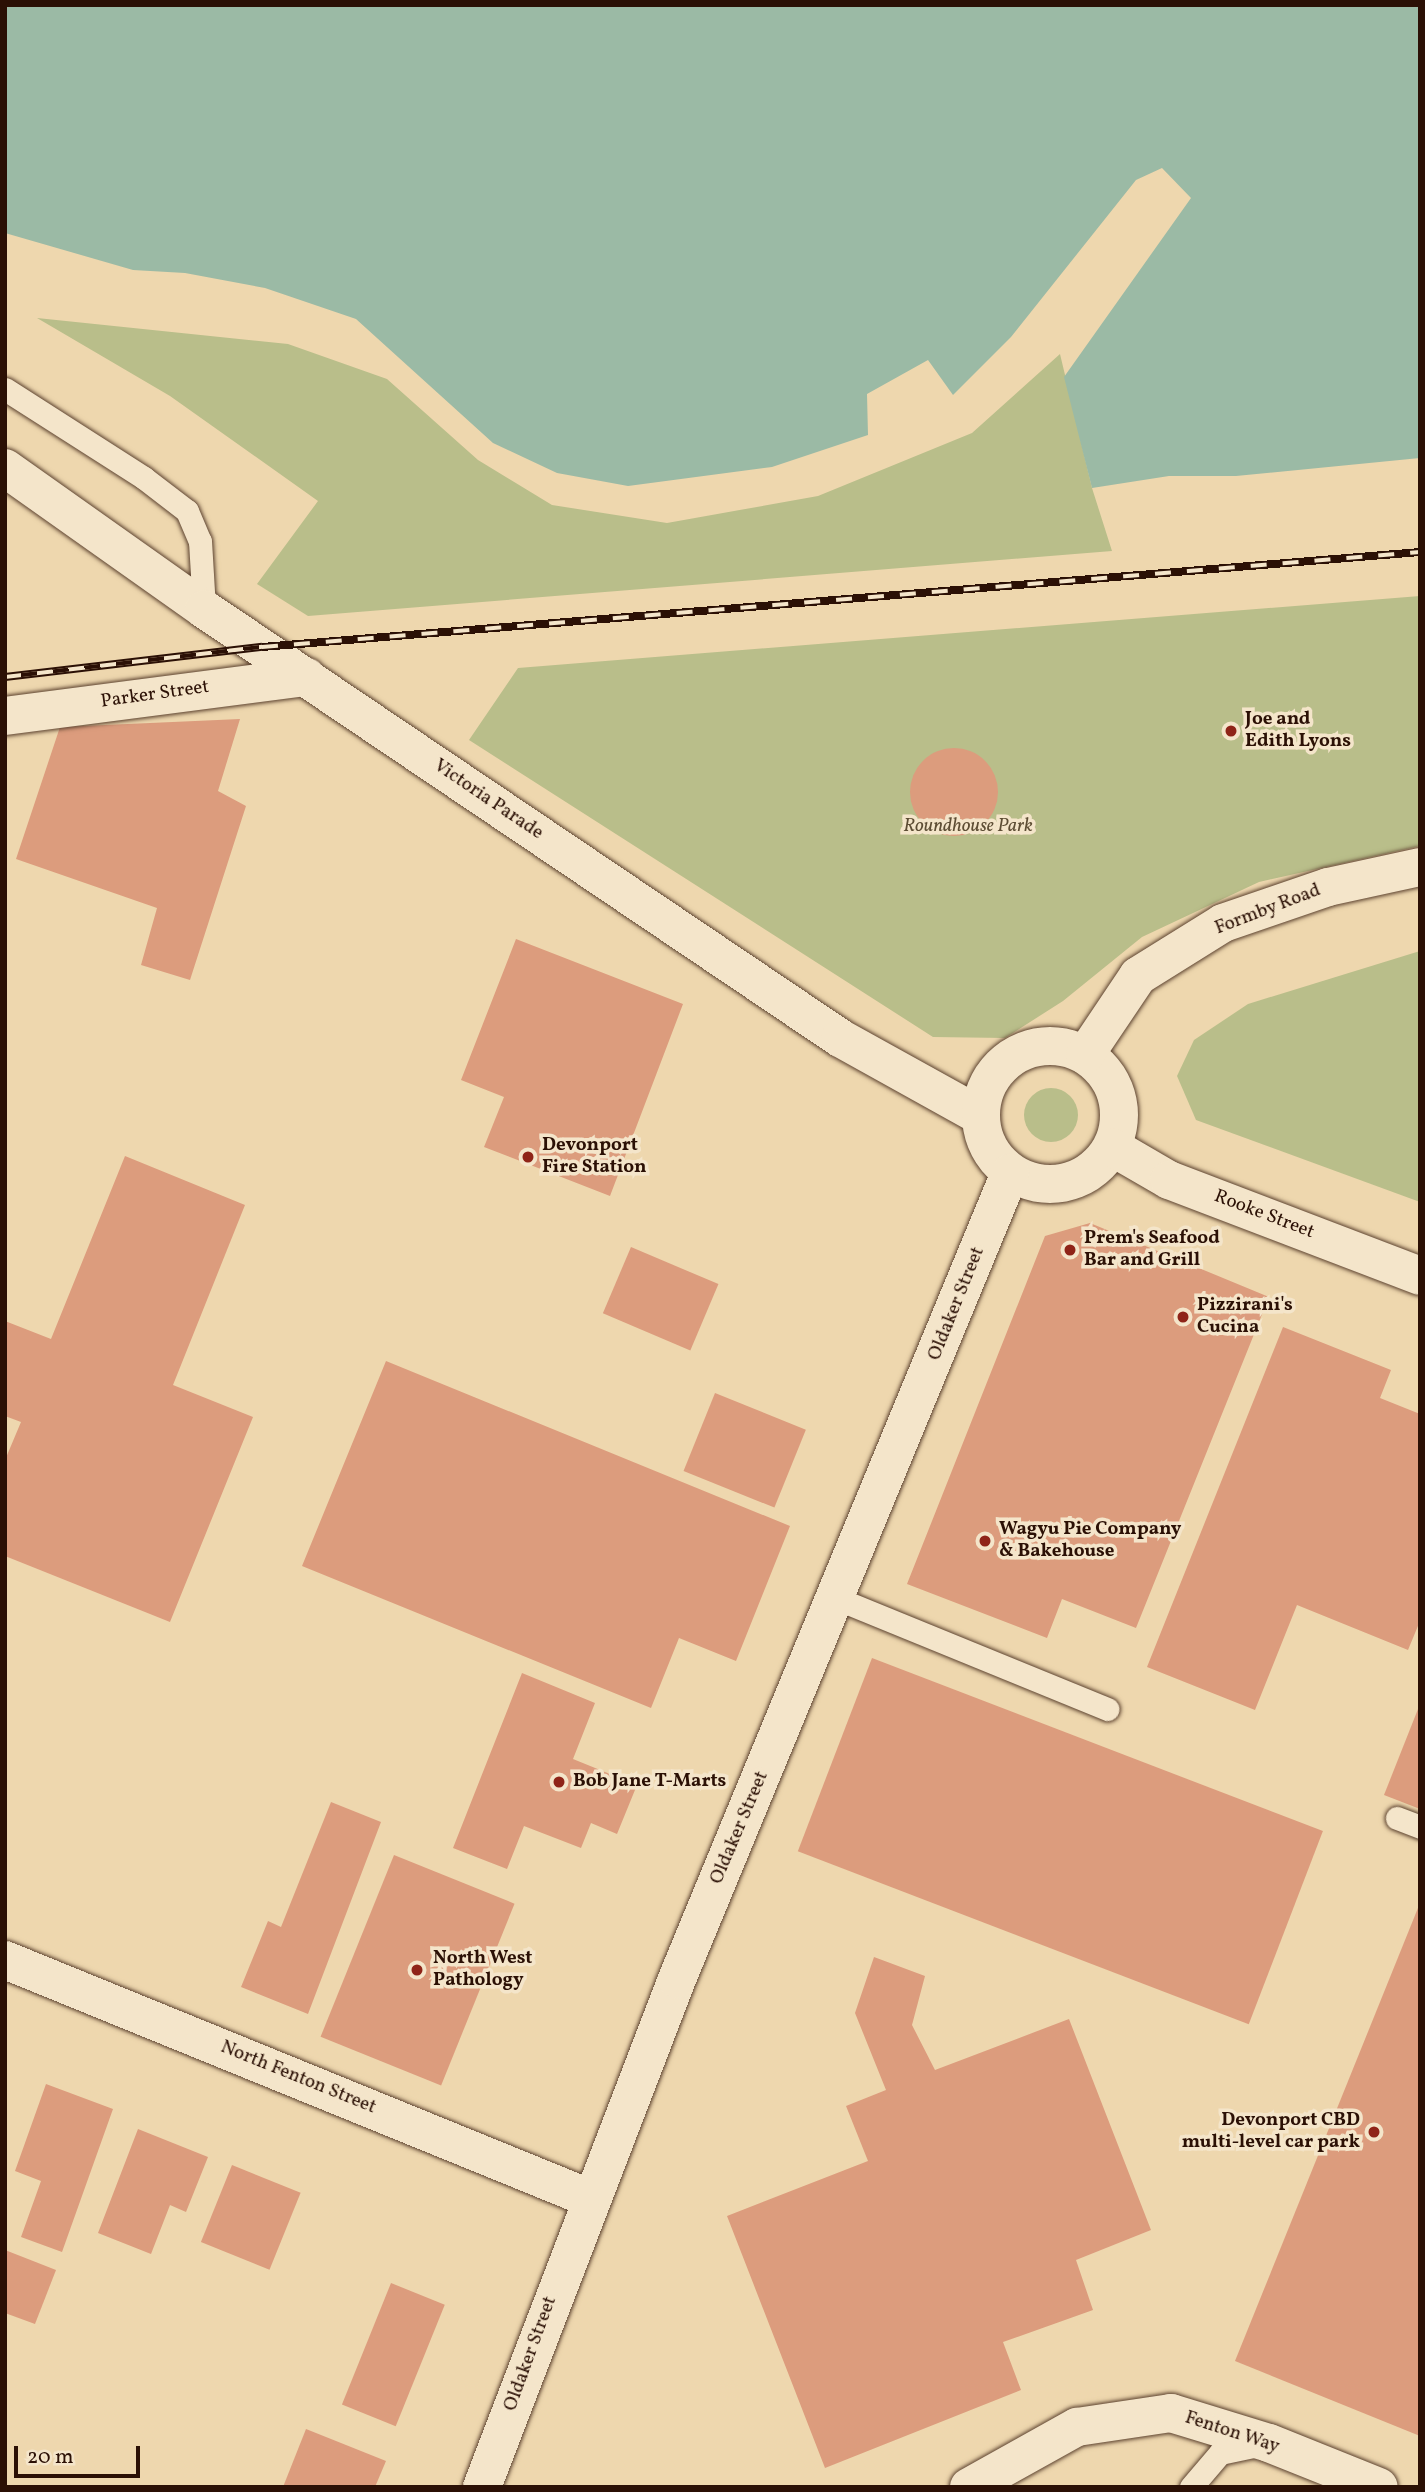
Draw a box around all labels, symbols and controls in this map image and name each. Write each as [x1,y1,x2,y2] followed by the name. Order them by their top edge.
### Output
[99,676,211,714] street label: Parker Street
[1245,709,1351,753] place label: Joe and Edith Lyons
[1223,723,1239,739] marker: Joe and Edith Lyons
[429,755,547,845] street label: Victoria Parade
[903,816,1033,838] park label: Roundhouse Park
[1212,879,1324,941] street label: Formby Road
[542,1135,647,1179] place label: Devonport Fire Station
[520,1149,536,1165] marker: Devonport Fire Station
[1211,1185,1317,1245] street label: Rooke Street
[1084,1228,1220,1272] place label: Prem's Seafood Bar and Grill
[1062,1242,1078,1258] marker: Prem's Seafood Bar and Grill
[924,1244,990,1364] street label: Oldaker Street
[1197,1295,1293,1339] place label: Pizzirani's Cucina
[1175,1309,1191,1325] marker: Pizzirani's Cucina
[999,1519,1181,1563] place label: Wagyu Pie Company & Bakehouse
[977,1533,993,1549] marker: Wagyu Pie Company & Bakehouse
[706,1768,774,1888] street label: Oldaker Street
[573,1771,727,1793] place label: Bob Jane T-Marts
[551,1774,567,1790] marker: Bob Jane T-Marts
[433,1948,533,1992] place label: North West Pathology
[407,1960,427,1980] marker: North West Pathology
[217,2036,379,2120] street label: North Fenton Street
[1182,2110,1360,2154] place label: Devonport CBD multi-level car park
[1366,2124,1382,2140] marker: Devonport CBD multi-level car park
[500,2294,562,2414] street label: Oldaker Street
[1182,2407,1282,2459] street label: Fenton Way
[18,2432,144,2476] scale bar
[27,2443,73,2472] text: 20 m

